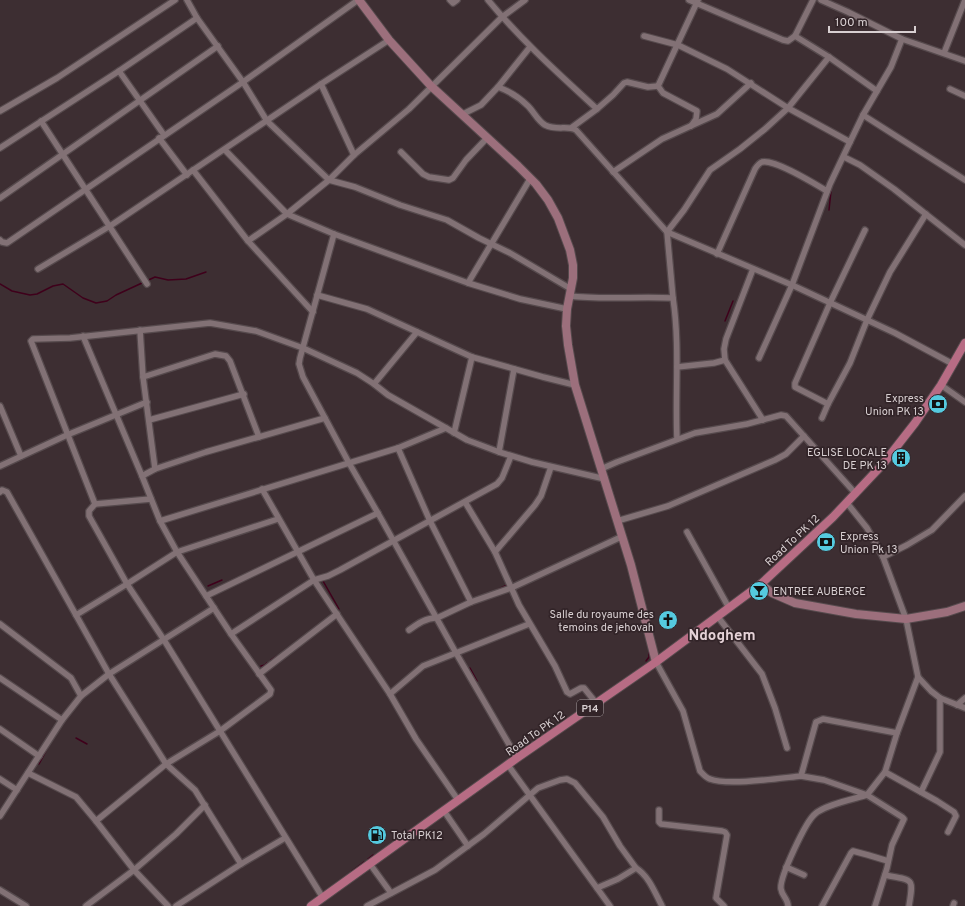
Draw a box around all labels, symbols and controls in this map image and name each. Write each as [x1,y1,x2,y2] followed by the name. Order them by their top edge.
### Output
[829,8,915,34] scale bar
[835,15,868,31] text: 100 m
[865,392,924,419] place label: Express Union PK 13
[927,393,949,415] bank icon: Express Union PK 13
[807,446,887,473] place label: EGLISE LOCALE DE PK 13
[890,447,912,469] building icon: EGLISE LOCALE DE PK 13
[763,512,823,570] street label: Road To PK 12
[840,530,898,557] place label: Express Union Pk 13
[815,531,837,553] bank icon: Express Union Pk 13
[748,580,770,602] bar icon: ENTREE AUBERGE
[773,585,866,599] place label: ENTREE AUBERGE
[550,608,654,635] place label: Salle du royaume des temoins de jehovah
[657,609,679,631] church icon: Salle du royaume des temoins de jehovah
[688,627,756,646] district label: Ndoghem
[577,700,603,716] road number: P14
[503,708,568,759] street label: Road To PK 12
[366,824,388,846] fuel station icon: Total PK12
[391,829,443,843] place label: Total PK12

